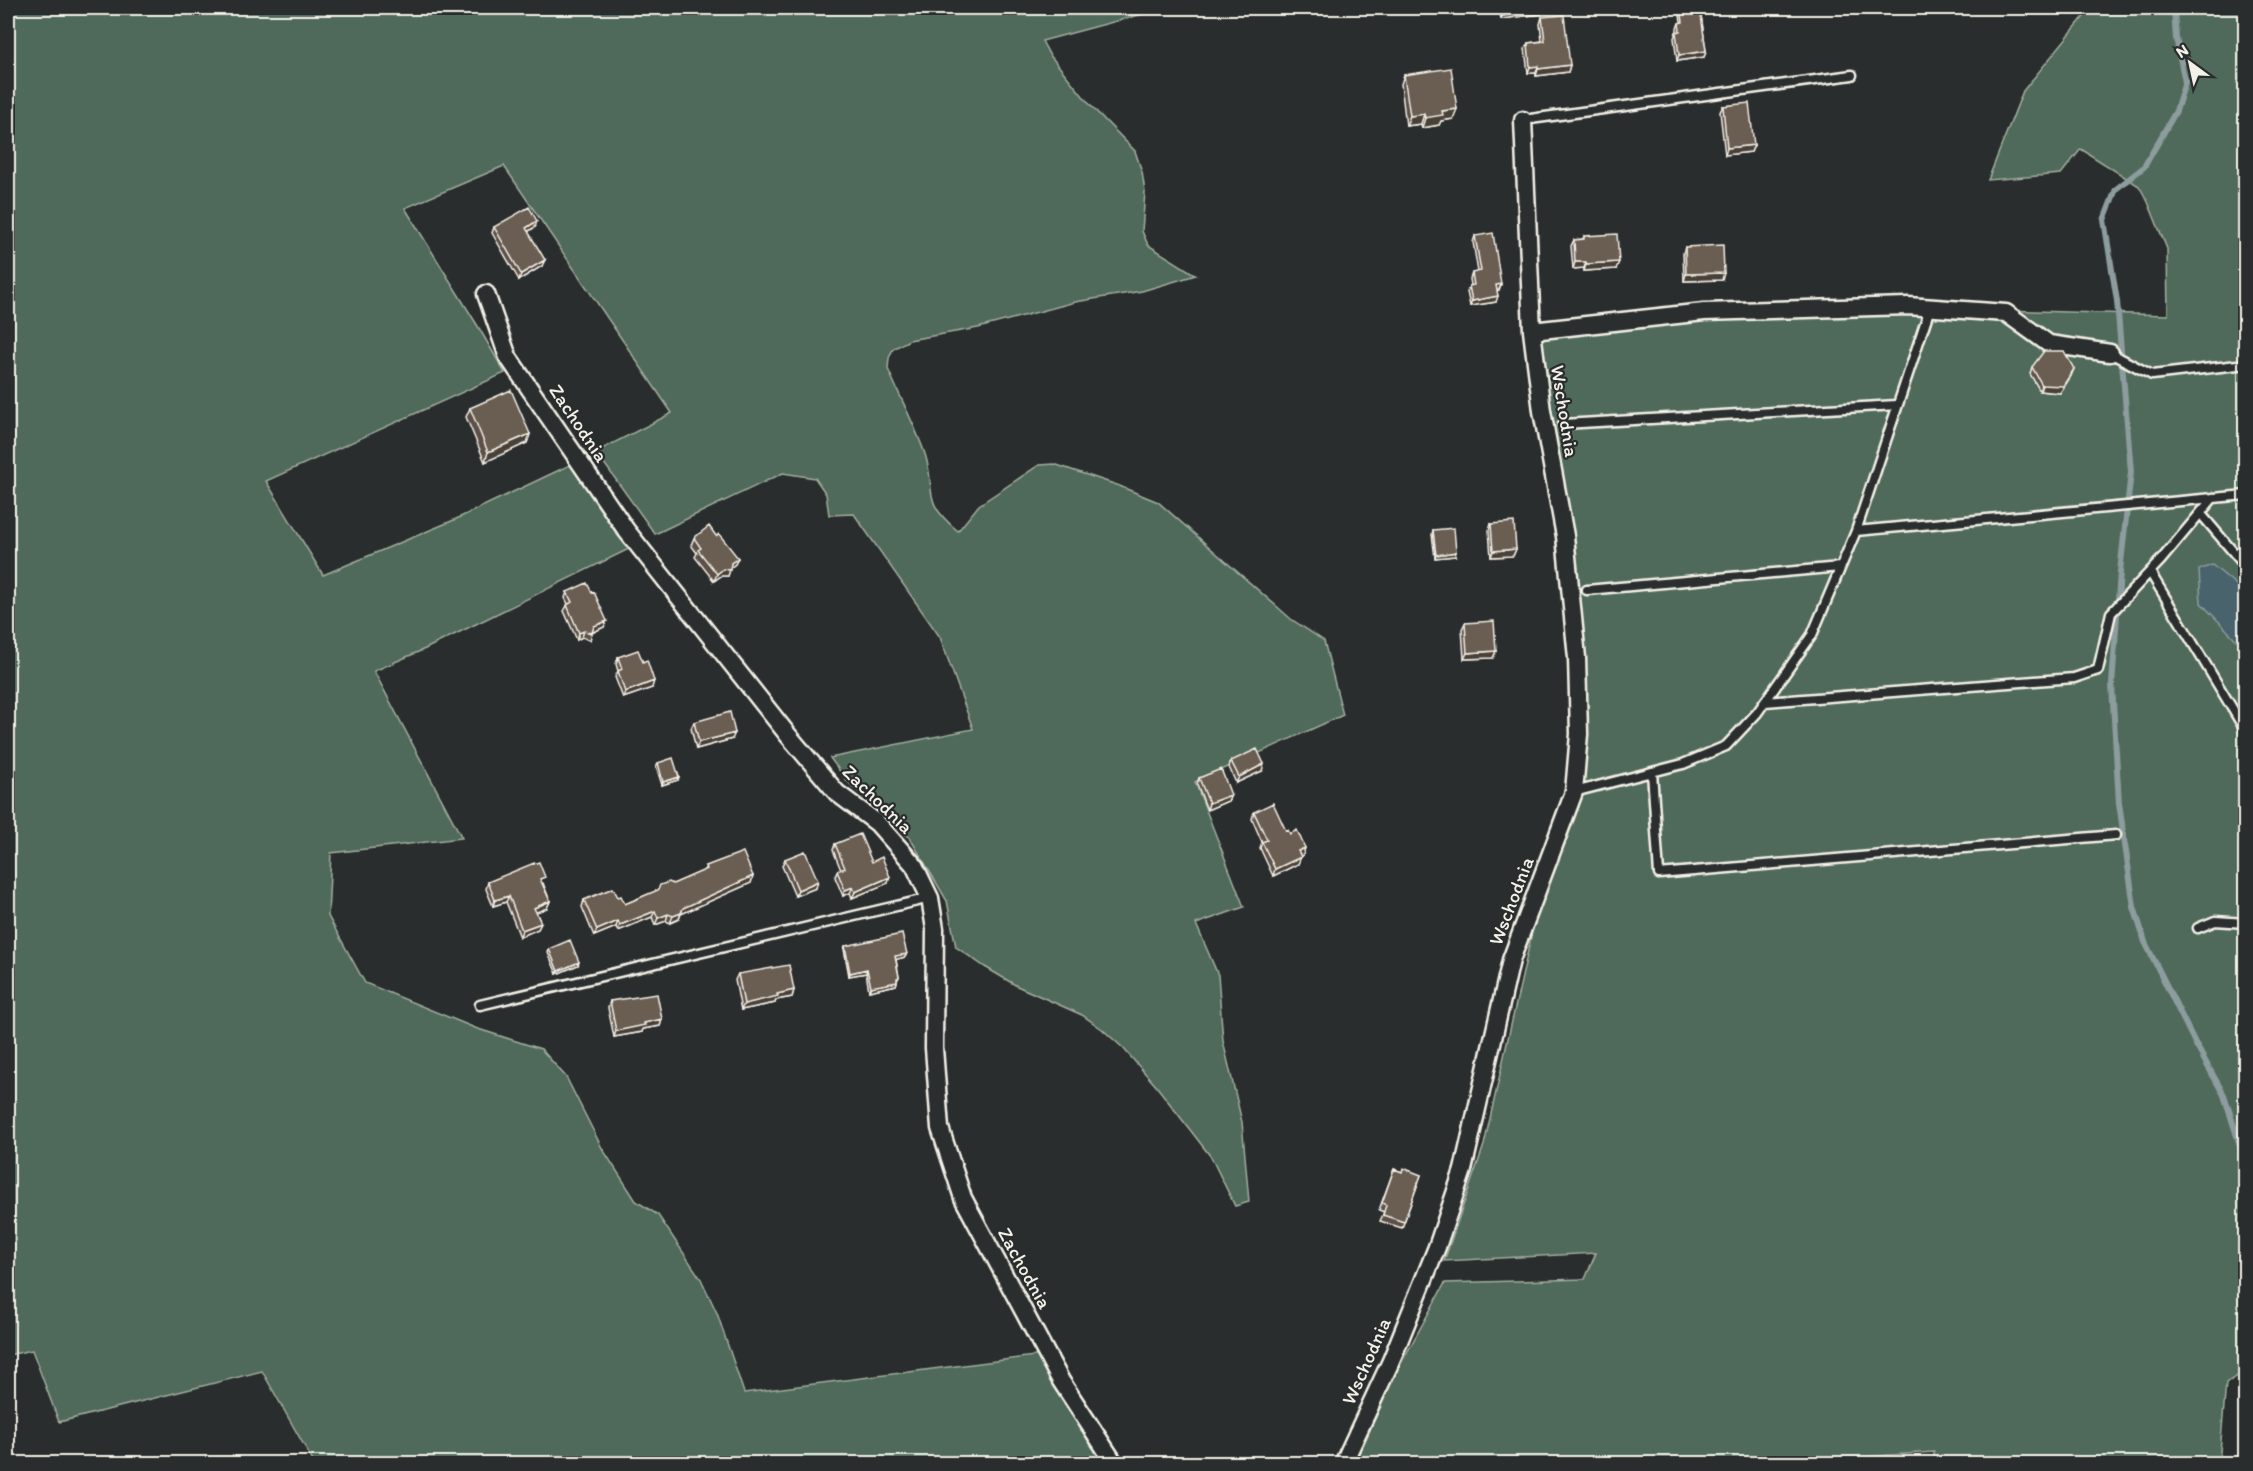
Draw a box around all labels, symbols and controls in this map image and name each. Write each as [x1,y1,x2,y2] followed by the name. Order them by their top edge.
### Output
[2160,33,2220,93] north arrow
[2172,40,2192,62] text: N
[1546,363,1584,459] street label: Wschodnia
[544,379,614,467] street label: Zachodnia
[838,759,919,839] street label: Zachodnia
[1483,853,1539,949] street label: Wschodnia
[993,1223,1057,1313] street label: Zachodnia
[1336,1313,1396,1408] street label: Wschodnia

